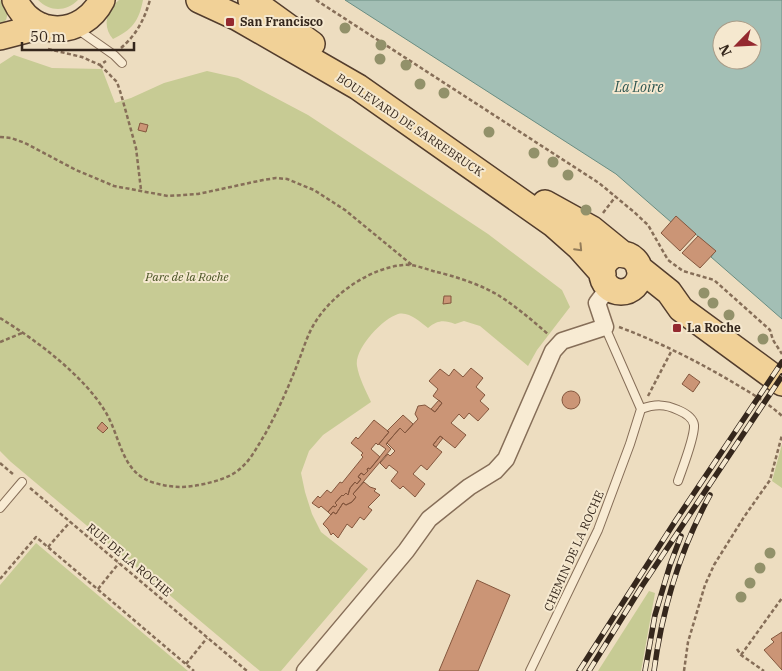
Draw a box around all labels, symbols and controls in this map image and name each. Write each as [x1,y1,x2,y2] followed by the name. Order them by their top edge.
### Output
[240,14,323,29] place label: San Francisco
[224,16,236,28] marker: San Francisco
[22,20,135,52] scale bar
[712,20,762,70] north arrow
[30,27,66,46] text: 50 m
[715,42,736,59] text: N
[334,70,487,180] street label: BOULEVARD DE SARREBRUCK
[614,78,664,96] water label: La Loire
[573,242,582,251] one-way arrow
[144,269,229,284] park label: Parc de la Roche
[687,320,741,335] place label: La Roche
[671,322,683,334] marker: La Roche
[540,488,607,613] street label: CHEMIN DE LA ROCHE
[84,520,175,599] street label: RUE DE LA ROCHE

